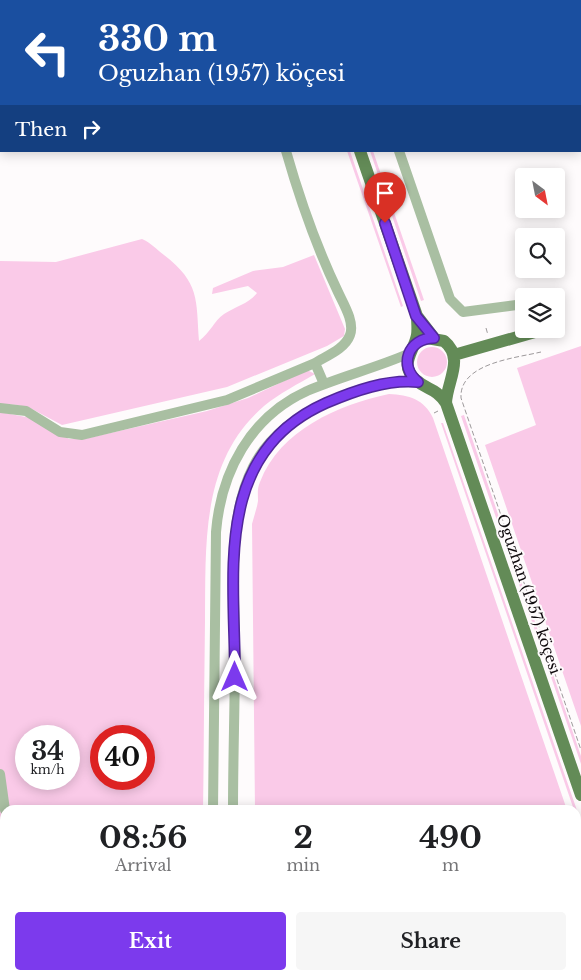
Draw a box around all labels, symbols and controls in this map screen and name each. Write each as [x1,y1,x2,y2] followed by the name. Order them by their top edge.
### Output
[98,17,217,60] text: 330 m
[15,20,80,85] icon: left
[98,60,345,87] text: Oguzhan (1957) köçesi
[77,115,105,143] icon: right
[15,118,67,141] text: Then
[515,168,565,218] north arrow
[515,168,565,338] map controls
[364,172,406,223] pin
[371,179,399,207] icon: arrive
[515,228,565,278] button: search
[515,288,565,338] button: layers
[493,511,565,677] street label: Oguzhan (1957) köçesi
[208,650,260,702] position arrow
[90,725,155,790] speed limit sign: 40
[31,736,64,767] text: 34
[30,762,65,777] text: km/h
[99,819,187,856] text: 08:56
[293,819,313,856] text: 2
[419,819,482,856] text: 490
[115,855,172,875] text: Arrival
[286,855,320,875] text: min
[442,855,459,875] text: m
[15,912,286,970] button: Exit
[296,912,566,970] button: Share

